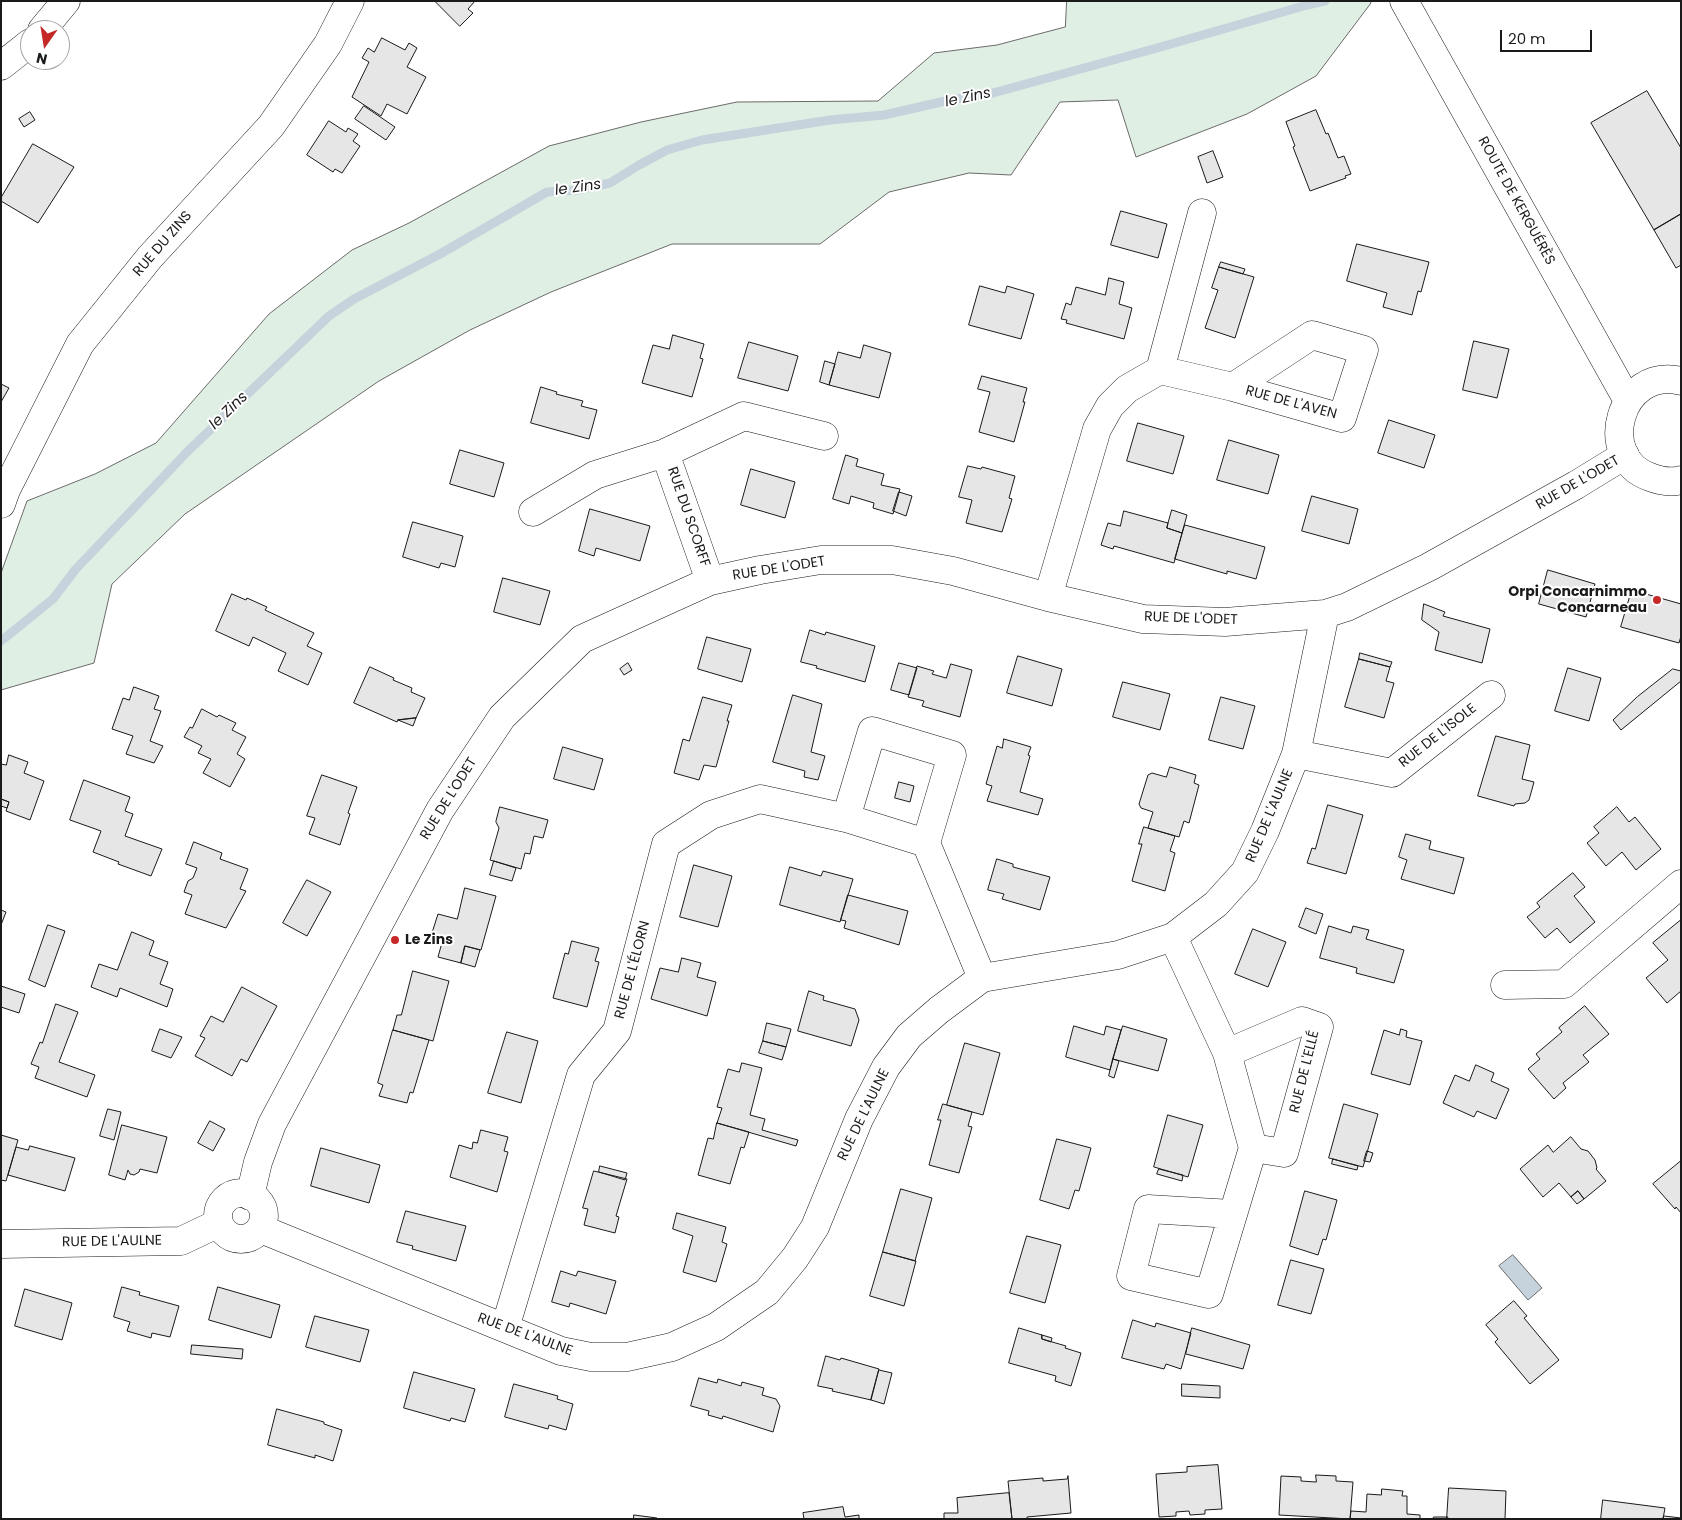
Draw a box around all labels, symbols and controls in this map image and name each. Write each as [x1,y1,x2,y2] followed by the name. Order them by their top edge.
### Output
[20,20,70,70] north arrow
[1502,20,1594,52] scale bar
[1508,28,1546,49] text: 20 m
[34,48,49,70] text: N
[943,84,993,112] water label: le Zins
[1474,134,1558,268] street label: ROUTE DE KERGUÉRÈS
[554,176,602,200] water label: le Zins
[130,208,196,280] street label: RUE DU ZINS
[1243,383,1339,423] street label: RUE DE L'AVEN
[206,388,252,434] water label: le Zins
[1533,452,1623,514] street label: RUE DE L'ODET
[663,465,713,569] street label: RUE DU SCORFF
[731,553,827,585] street label: RUE DE L'ODET
[1508,584,1647,616] place label: Orpi Concarnimmo Concarneau
[1651,594,1663,606] marker: Orpi Concarnimmo Concarneau
[1144,609,1238,629] street label: RUE DE L'ODET
[1396,700,1480,772] street label: RUE DE L'ISOLE
[417,755,481,843] street label: RUE DE L'ODET
[1243,767,1297,865] street label: RUE DE L'AULNE
[612,919,654,1021] street label: RUE DE L'ÉLORN
[405,932,453,948] place label: Le Zins
[389,934,401,946] marker: Le Zins
[1287,1029,1323,1115] street label: RUE DE L'ELLÉ
[835,1066,893,1164] street label: RUE DE L'AULNE
[62,1233,162,1251] street label: RUE DE L'AULNE
[475,1310,575,1360] street label: RUE DE L'AULNE

